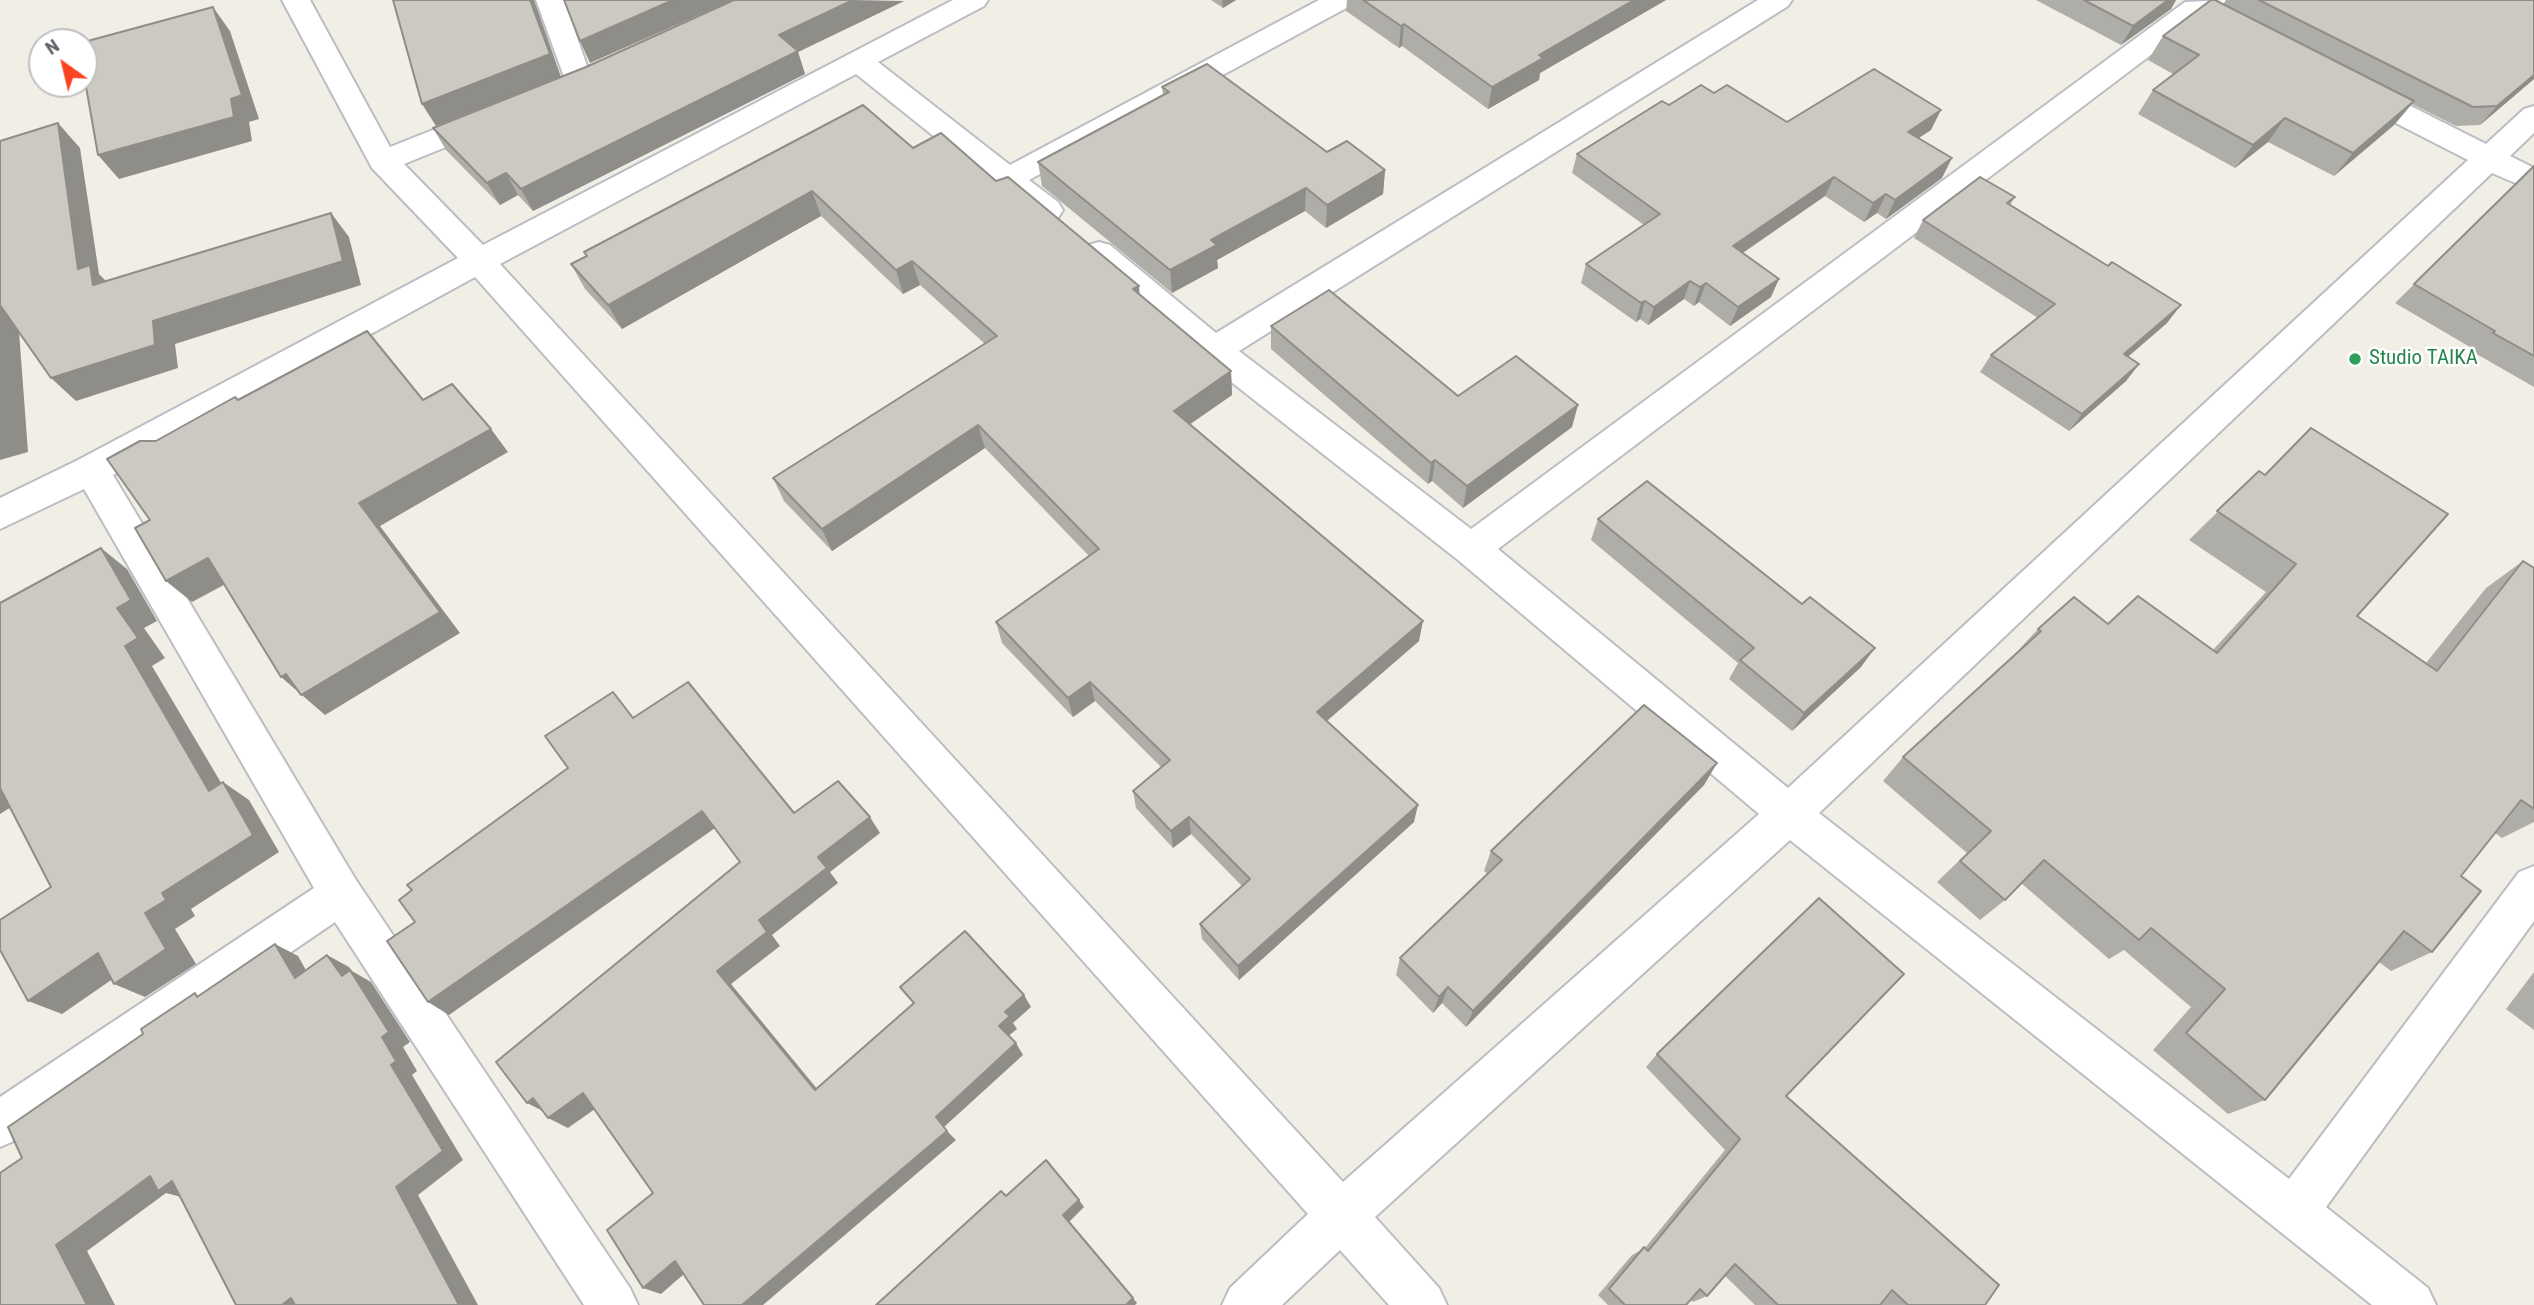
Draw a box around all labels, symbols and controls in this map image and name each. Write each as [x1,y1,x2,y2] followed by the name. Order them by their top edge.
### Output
[28,28,98,98] north arrow
[41,34,63,60] text: N
[2369,346,2478,372] place label: Studio TAIKA
[2347,351,2363,367] marker: Studio TAIKA

